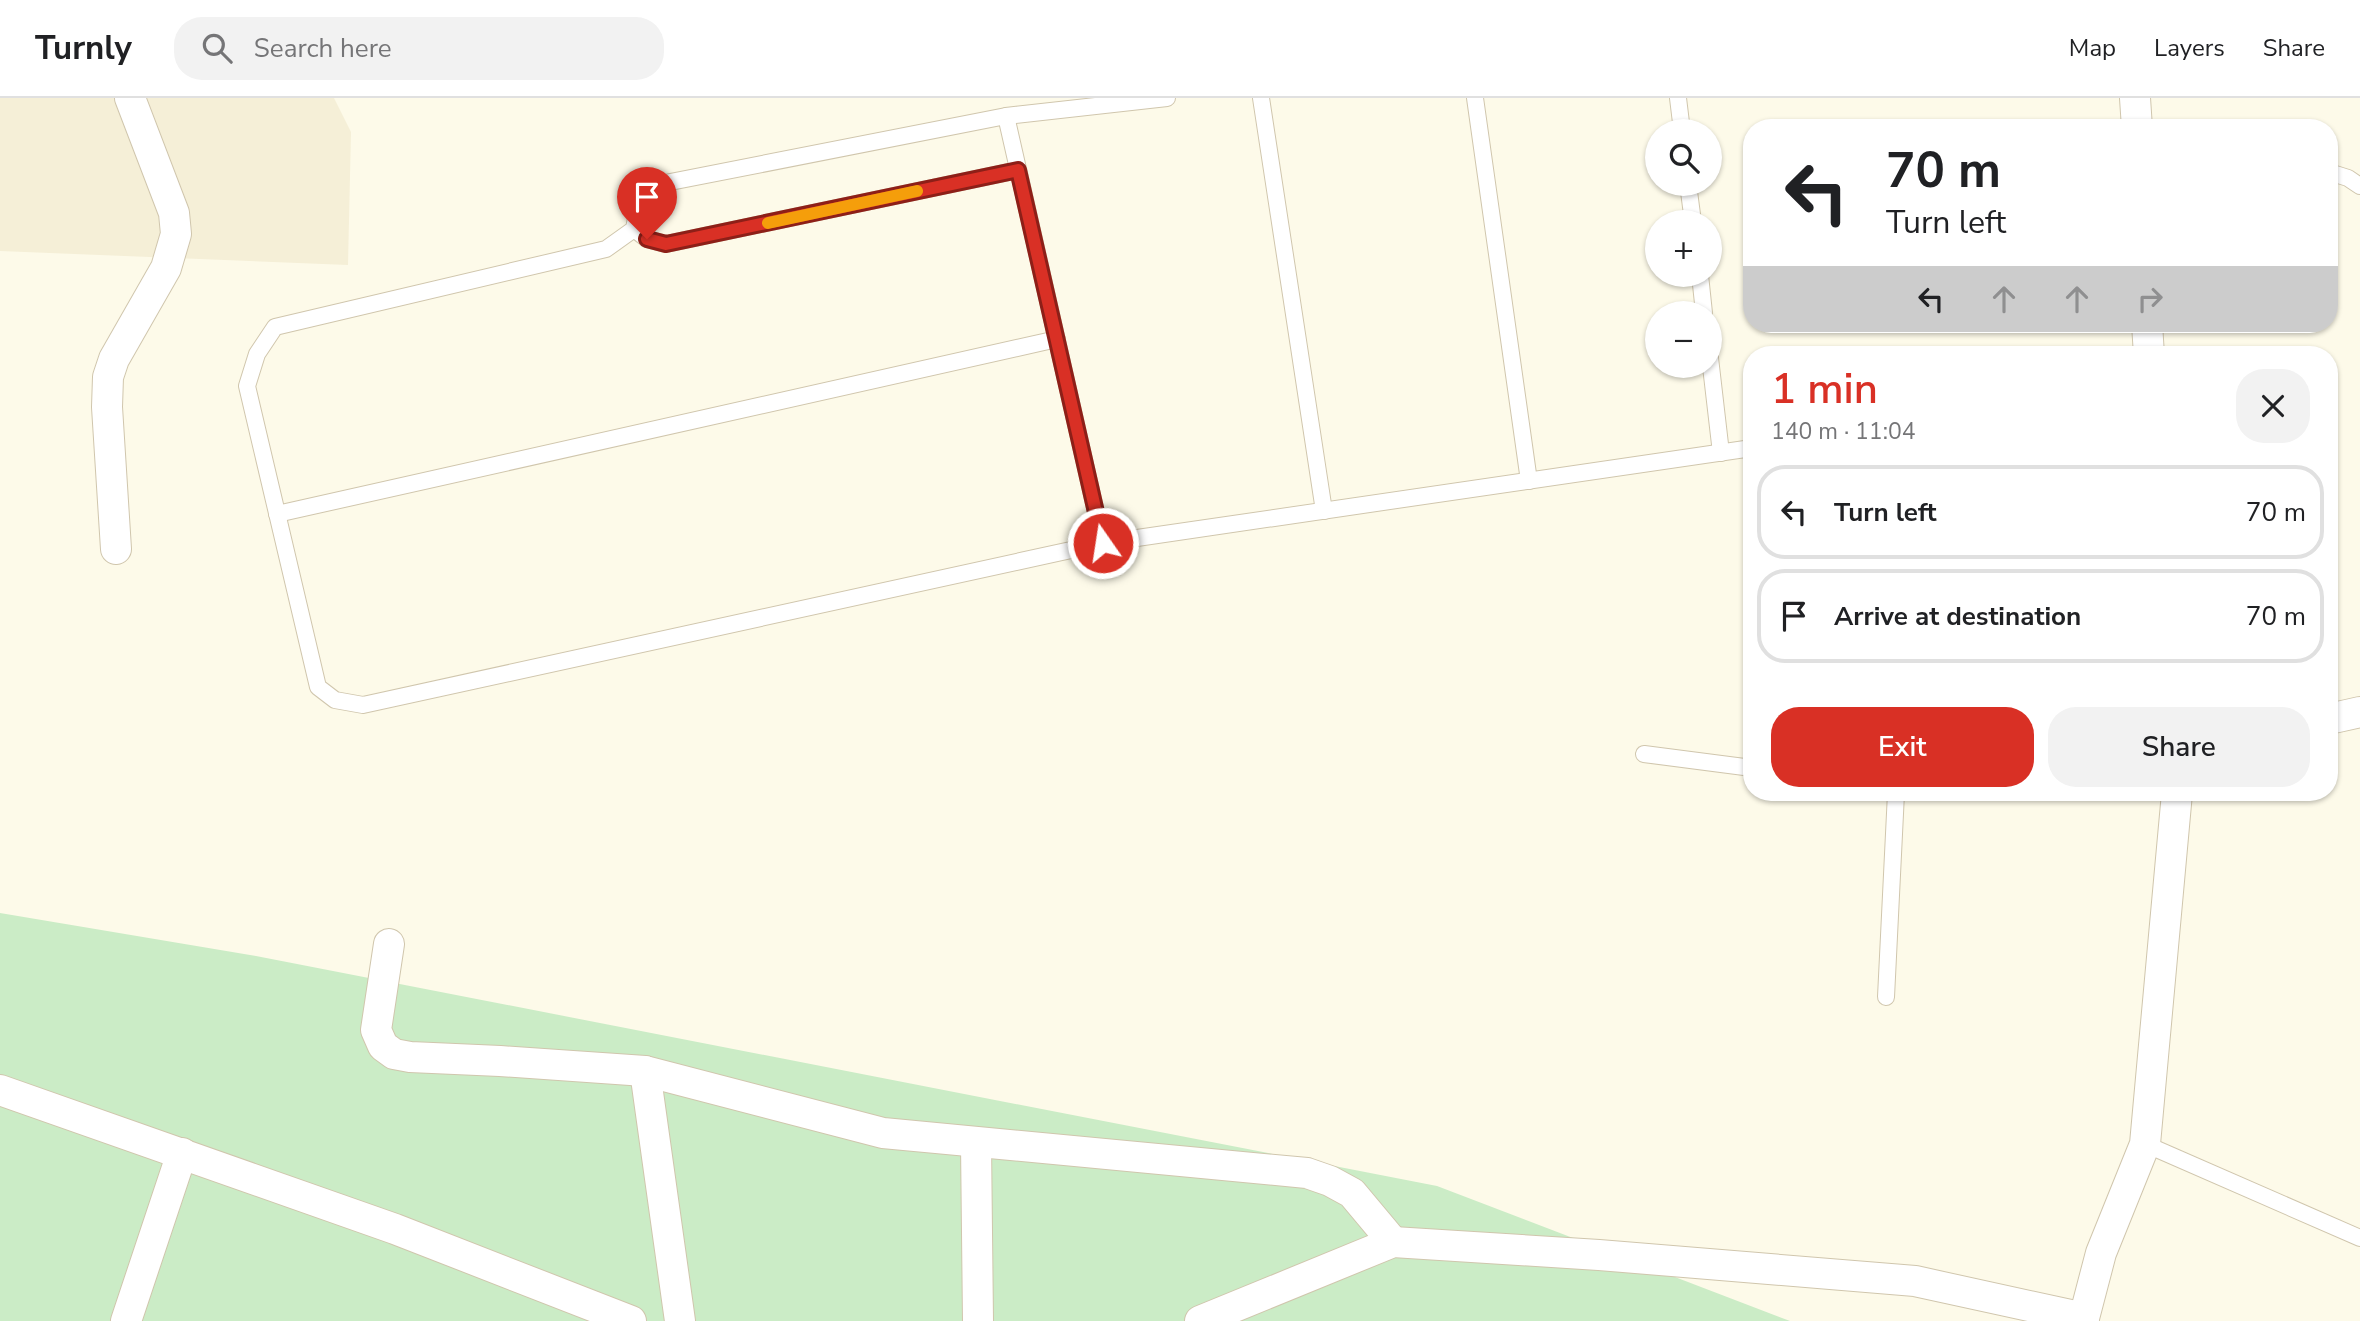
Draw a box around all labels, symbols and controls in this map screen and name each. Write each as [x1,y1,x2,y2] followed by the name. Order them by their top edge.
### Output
[174,17,664,80] search box
[35,26,132,71] text: Turnly
[198,29,236,67] icon: search
[254,31,392,66] text: Search here
[2069,32,2116,64] text: Map
[2154,32,2225,64] text: Layers
[2263,32,2325,64] text: Share
[1645,119,1722,378] map controls
[1645,119,1722,196] button: search
[1886,137,2001,204] text: 70 m
[1771,147,1862,238] icon: left
[617,167,677,239] pin
[628,178,666,216] icon: arrive
[1886,201,2006,244] text: Turn left
[1645,210,1722,287] button: +
[1912,280,1950,318] icon: left
[1985,280,2023,318] icon: ahead
[2058,280,2096,318] icon: ahead
[2131,280,2169,318] icon: right
[1645,301,1722,378] button: −
[1771,361,1878,418] text: 1 min
[2236,369,2310,443] button: close
[1771,416,1916,447] text: 140 m · 11:04
[1775,493,1813,531] icon: left
[1834,495,1937,530] text: Turn left
[2246,495,2306,530] text: 70 m
[1066,506,1140,580] position arrow
[1775,597,1813,635] icon: arrive
[1834,599,2081,634] text: Arrive at destination
[2246,599,2306,634] text: 70 m
[1771,707,2034,787] button: Exit
[2048,707,2310,787] button: Share

